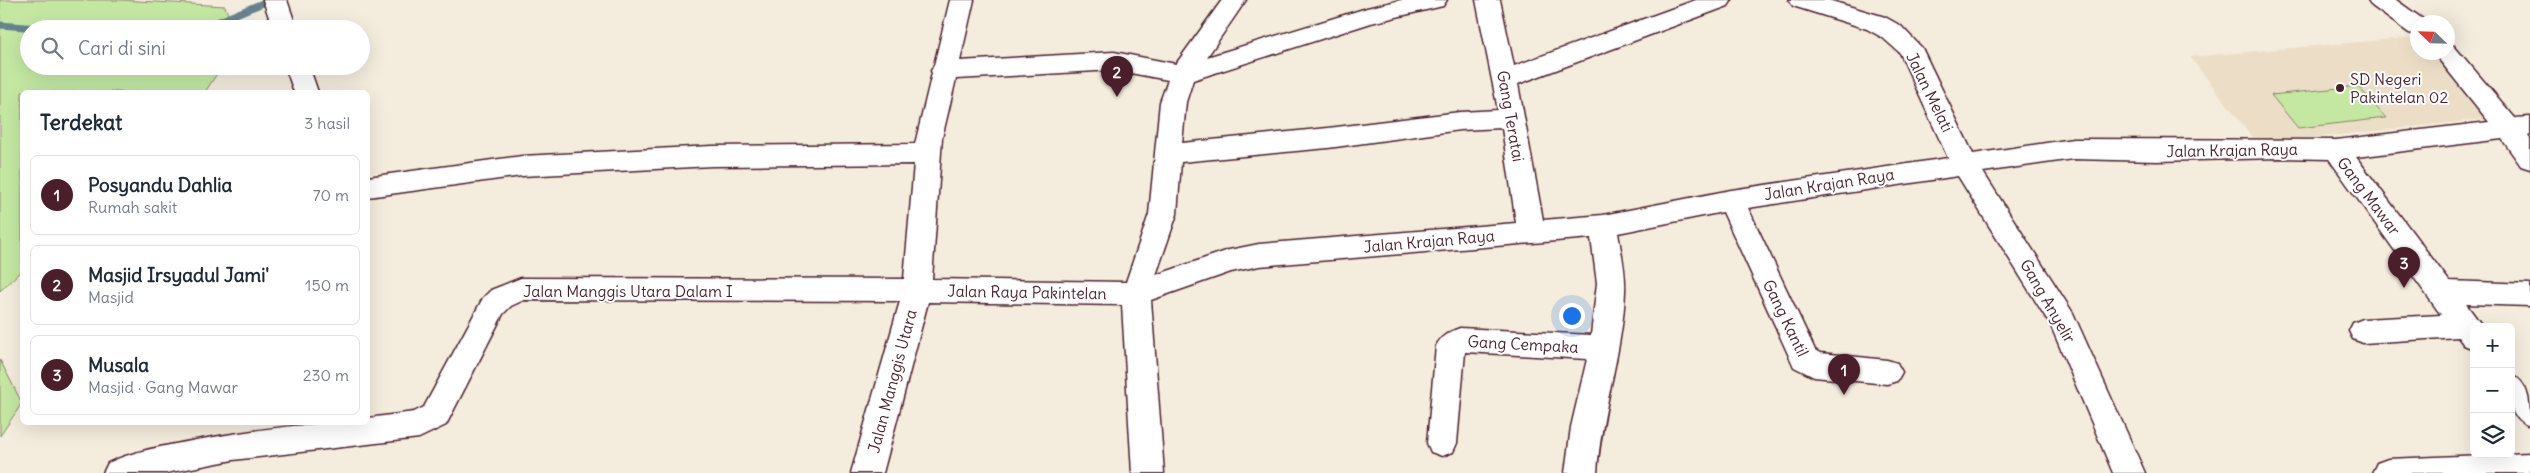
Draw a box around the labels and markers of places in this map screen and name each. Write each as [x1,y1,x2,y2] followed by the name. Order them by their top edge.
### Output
[1101,56,1133,97] pin: 2
[2350,69,2448,107] place label: SD Negeri Pakintelan 02
[2334,82,2346,94] marker: SD Negeri Pakintelan 02
[2388,247,2420,288] pin: 3
[1828,354,1860,395] pin: 1

